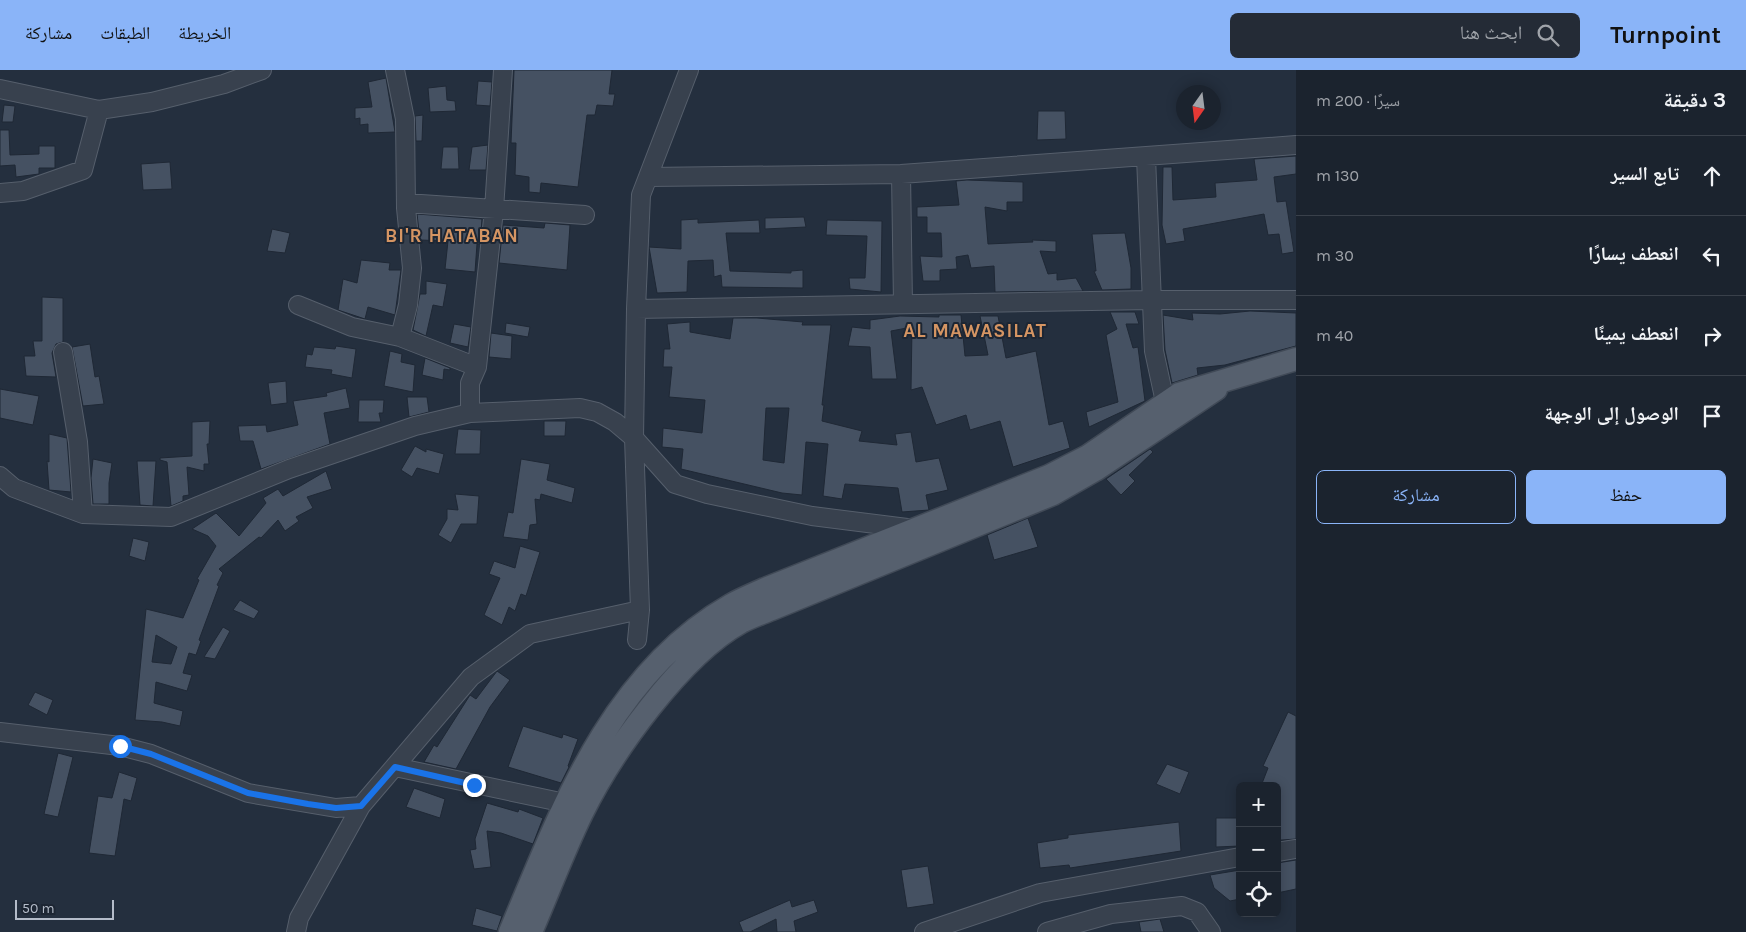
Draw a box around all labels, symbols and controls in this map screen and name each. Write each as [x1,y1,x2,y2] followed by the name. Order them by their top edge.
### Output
[1230,13,1580,58] search box
[1534,21,1562,49] icon: search
[1610,21,1721,49] text: Turnpoint
[25,22,72,44] text: مشاركة
[100,22,150,44] text: الطبقات
[178,22,231,44] text: الخريطة
[1460,22,1522,44] text: ابحث هنا
[1176,85,1221,130] north arrow
[1664,88,1726,112] text: 3 دقيقة
[1316,91,1400,110] text: سيرًا · 200 m
[1698,162,1726,190] icon: ahead
[1611,163,1679,185] text: تابع السير
[1316,166,1359,185] text: 130 m
[385,225,519,247] district label: BI'R HATABAN
[1698,242,1726,270] icon: left
[1588,243,1679,265] text: انعطف يسارًا
[1316,246,1354,265] text: 30 m
[903,320,1047,342] district label: AL MAWASILAT
[1698,322,1726,350] icon: right
[1594,323,1679,345] text: انعطف يمينًا
[1316,326,1353,345] text: 40 m
[1698,402,1726,430] icon: arrive
[1544,403,1679,425] text: الوصول إلى الوجهة
[1316,470,1516,524] button: مشاركة
[1526,470,1726,524] button: حفظ
[109,735,132,758] route start
[463,774,486,797] route end
[1236,782,1281,917] map controls
[1236,782,1281,827] button: +
[1236,827,1281,872] button: −
[1236,872,1281,917] button: locate
[15,897,114,920] scale bar
[22,900,55,917] text: 50 m

